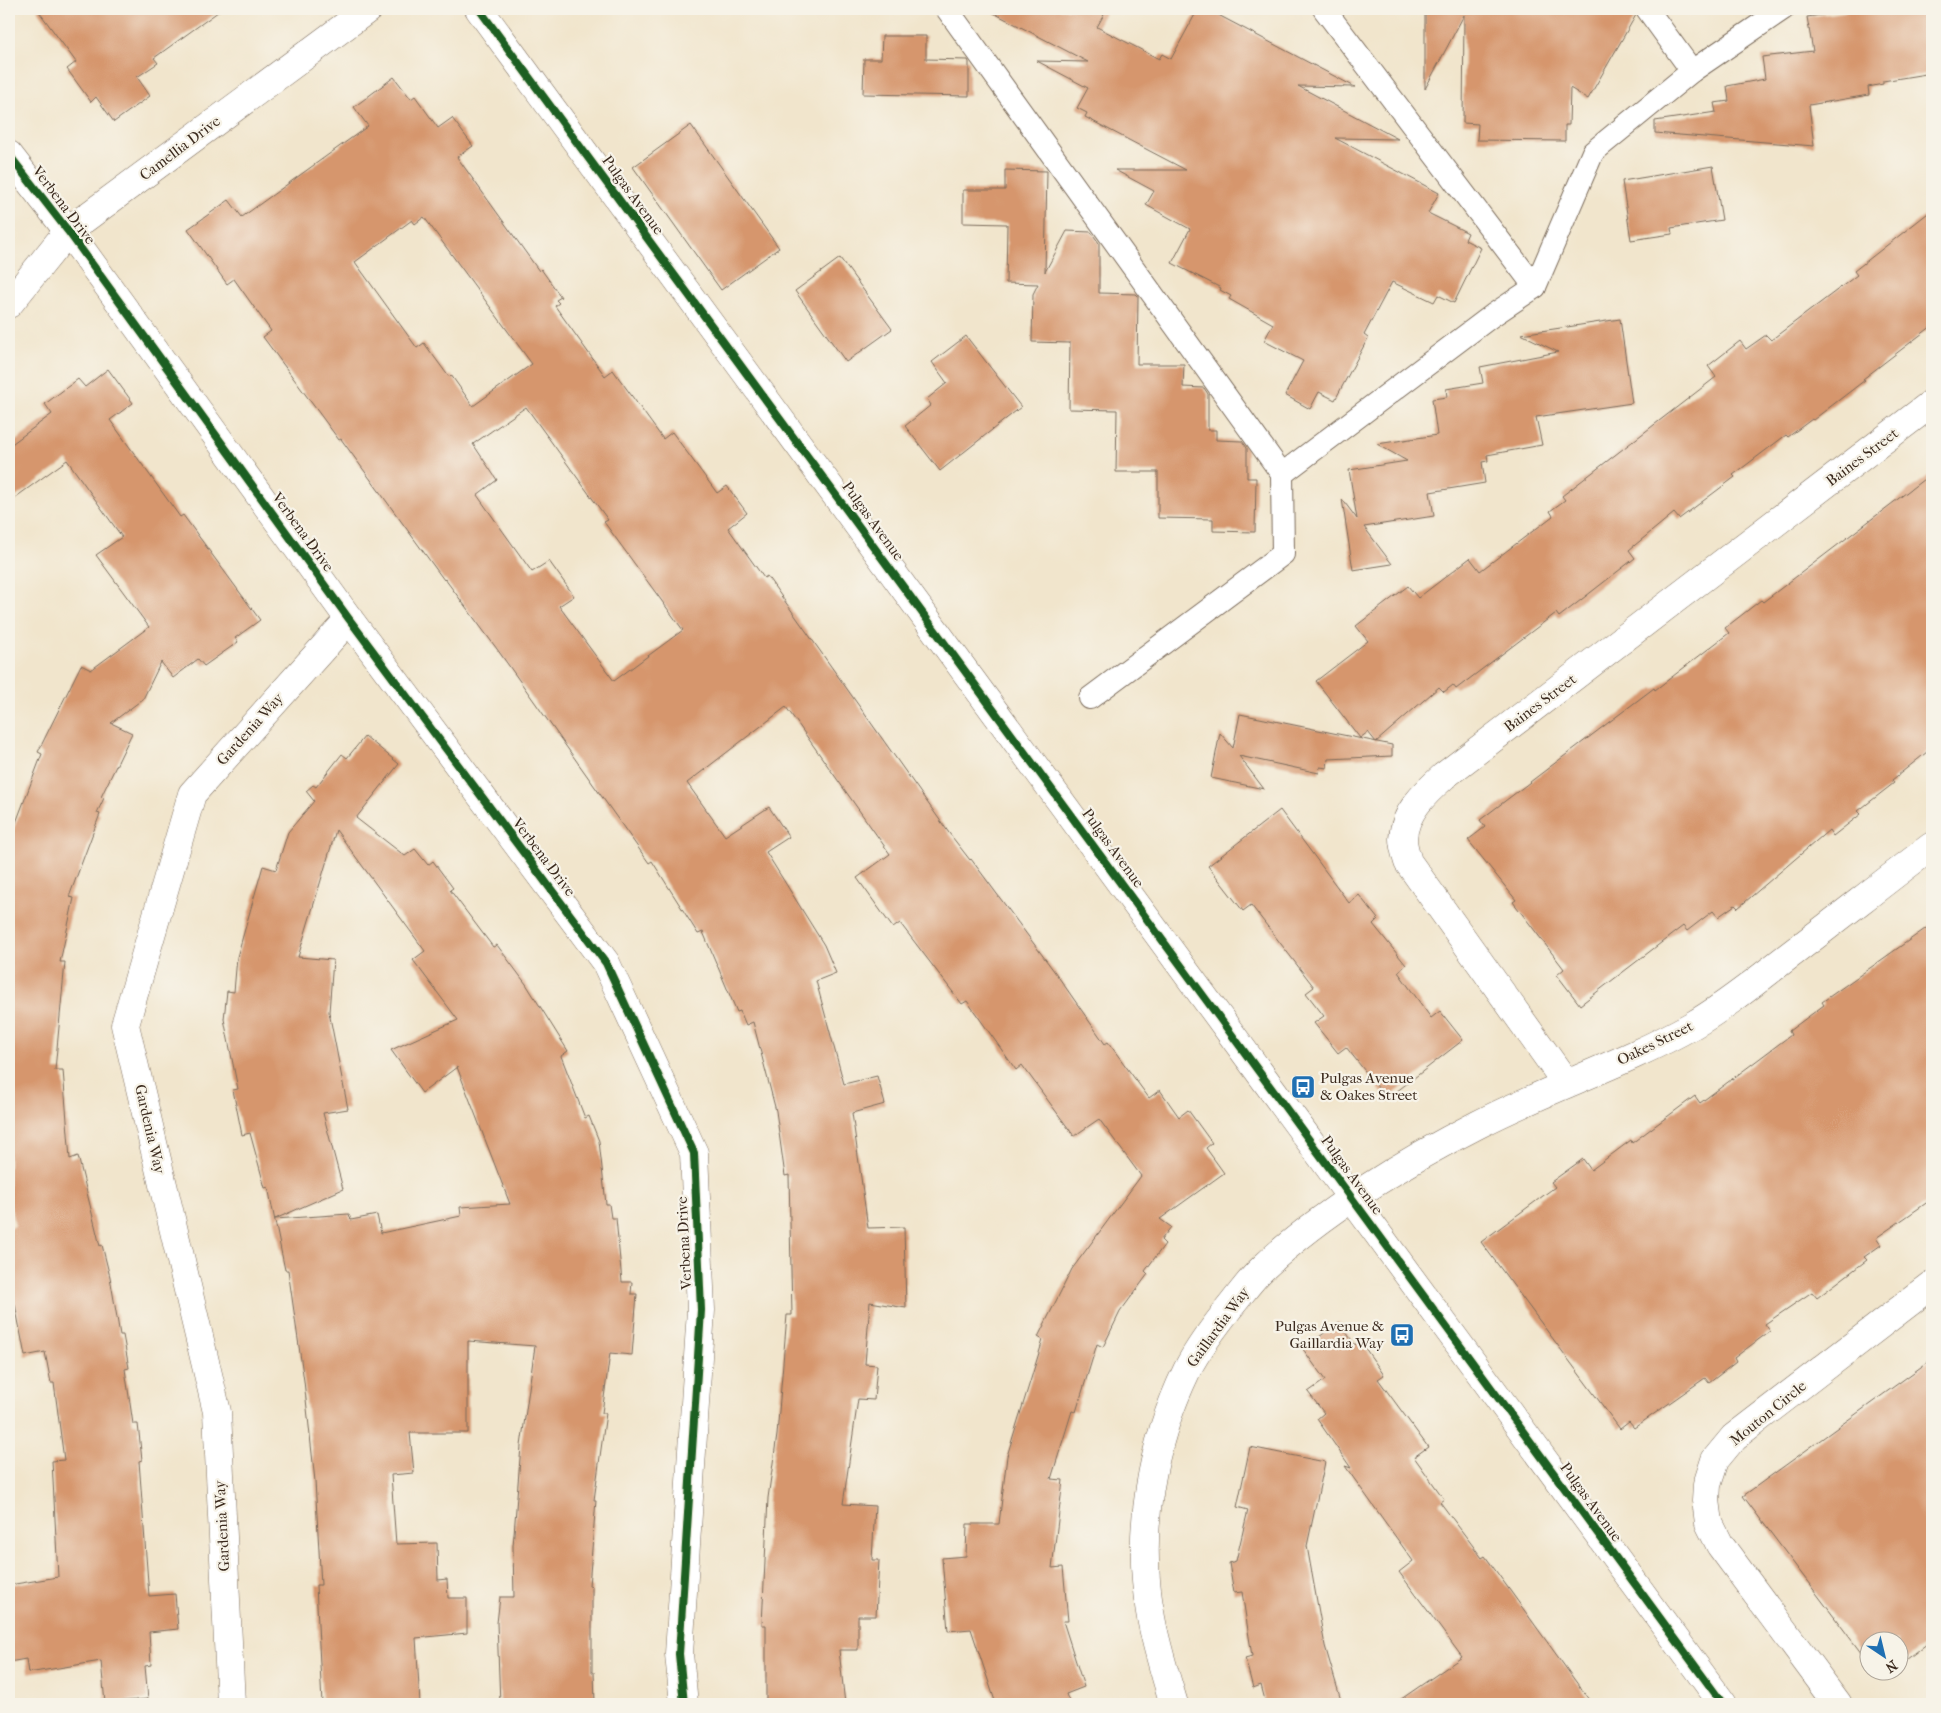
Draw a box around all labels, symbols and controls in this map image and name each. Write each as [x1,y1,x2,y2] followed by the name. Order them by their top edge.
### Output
[136,111,224,184] street label: Camellia Drive
[598,152,668,239] street label: Pulgas Avenue
[28,161,100,248] street label: Verbena Drive
[1822,424,1902,490] street label: Baines Street
[838,478,908,565] street label: Pulgas Avenue
[268,488,338,576] street label: Verbena Drive
[1500,670,1580,736] street label: Baines Street
[213,688,288,769] street label: Gardenia Way
[1078,805,1148,892] street label: Pulgas Avenue
[508,813,580,900] street label: Verbena Drive
[1614,1017,1696,1069] street label: Oakes Street
[1320,1069,1418,1104] place label: Pulgas Avenue & Oakes Street
[1290,1074,1316,1100] bus stop icon: Pulgas Avenue & Oakes Street
[131,1083,169,1176] street label: Gardenia Way
[1317,1132,1387,1219] street label: Pulgas Avenue
[673,1195,695,1291] street label: Verbena Drive
[1183,1283,1254,1371] street label: Gaillardia Way
[1275,1317,1385,1352] place label: Pulgas Avenue & Gaillardia Way
[1389,1322,1415,1348] bus stop icon: Pulgas Avenue & Gaillardia Way
[1726,1376,1810,1449] street label: Mouton Circle
[1556,1459,1626,1546] street label: Pulgas Avenue
[211,1479,233,1572] street label: Gardenia Way
[1858,1630,1908,1680] north arrow
[1882,1656,1900,1676] text: N

